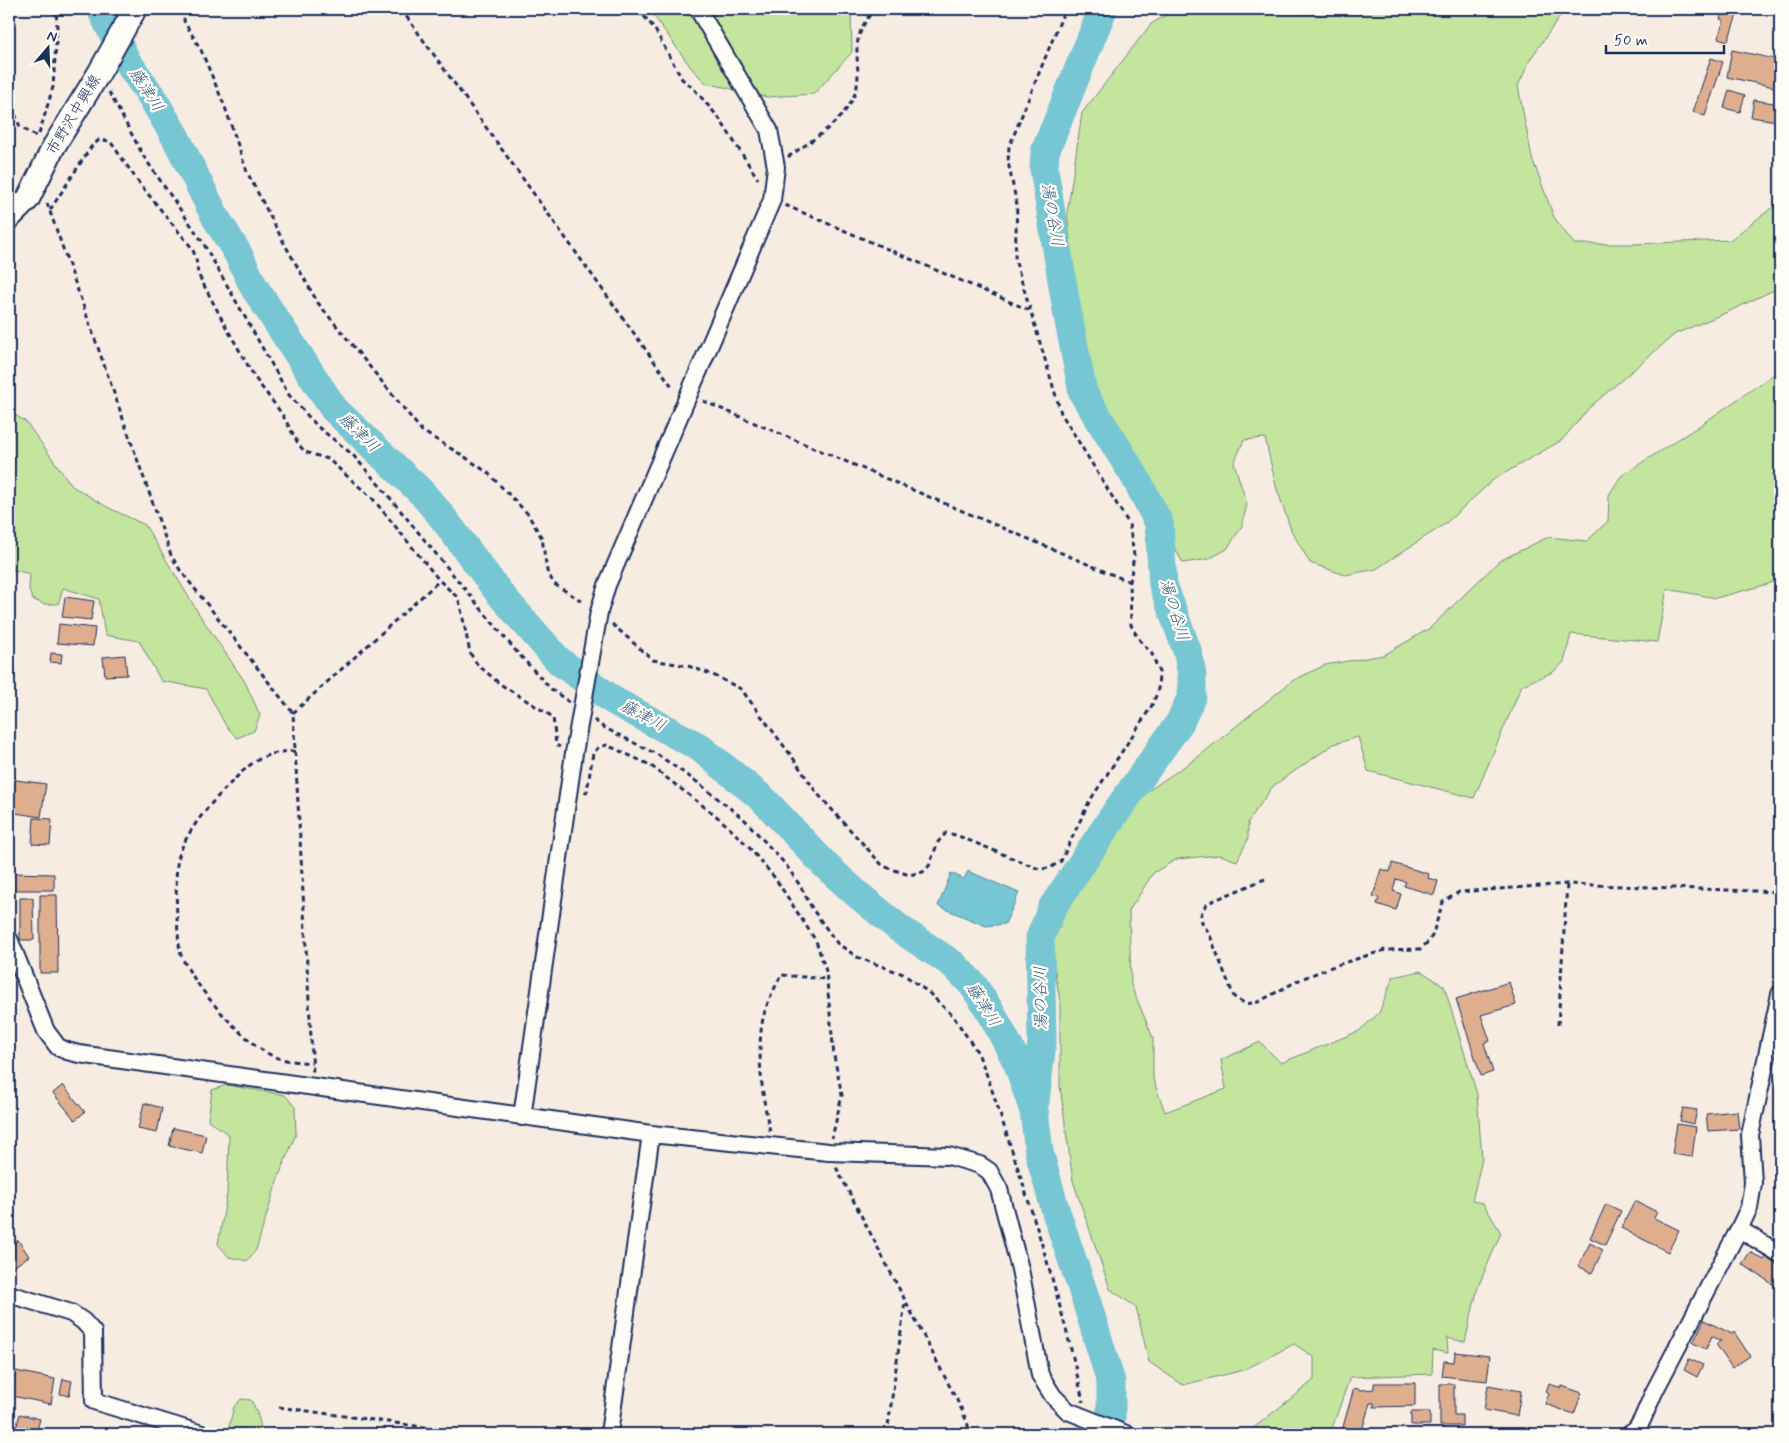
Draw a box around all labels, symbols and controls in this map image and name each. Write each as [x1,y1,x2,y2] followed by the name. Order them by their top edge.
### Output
[22,22,72,72] north arrow
[1606,22,1724,54] scale bar
[45,27,59,47] text: N
[1614,31,1648,51] text: 50 m
[124,64,168,116] water label: 藤津川
[42,71,106,159] street label: 市野沢中興線
[1036,182,1068,248] water label: 湯の谷川
[334,409,384,457] water label: 藤津川
[1155,576,1193,644] water label: 湯の谷川
[617,695,669,737] water label: 藤津川
[1030,966,1052,1030] water label: 湯の谷川
[961,979,1005,1031] water label: 藤津川

